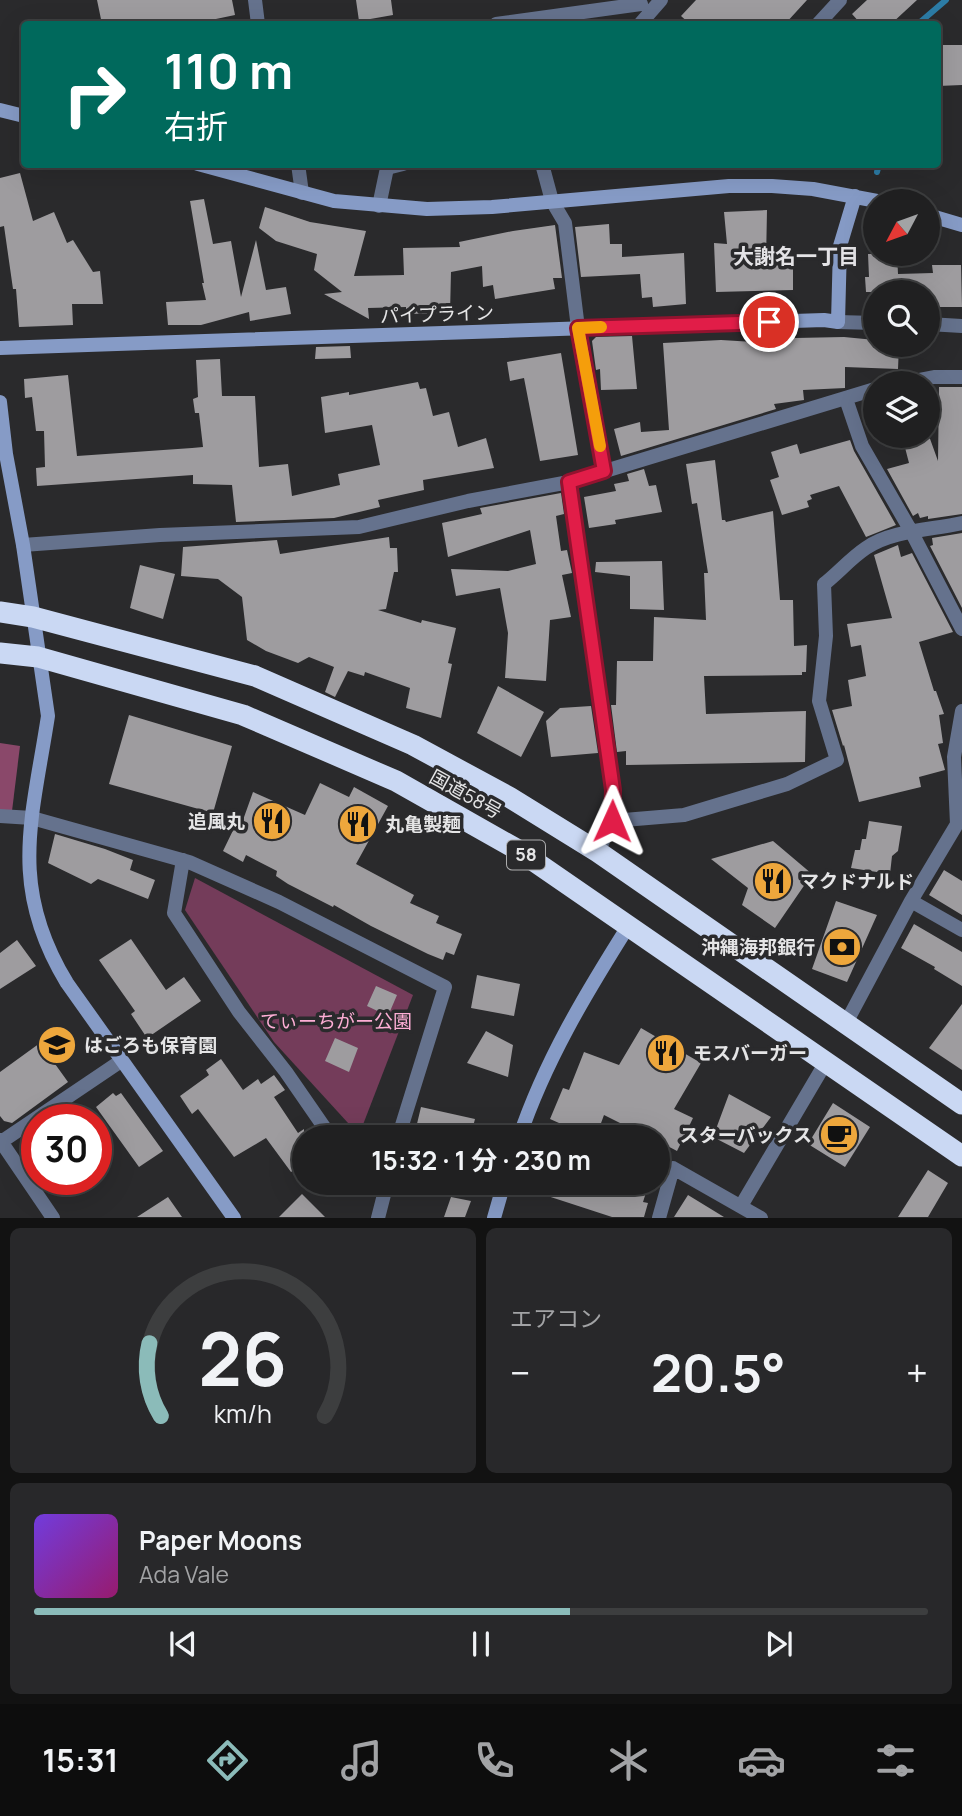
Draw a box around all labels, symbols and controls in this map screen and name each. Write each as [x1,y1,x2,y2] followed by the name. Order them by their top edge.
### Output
[164,37,293,104] text: 110 m
[49,49,140,140] icon: right
[164,104,228,148] text: 右折
[863,189,940,266] north arrow
[863,189,940,448] map controls
[733,242,859,270] district label: 大謝名一丁目
[863,280,940,357] button: search
[739,292,799,352] pin
[380,299,494,329] street label: パイプライン
[750,303,788,341] icon: arrive
[863,371,940,448] button: layers
[425,763,507,825] street label: 国道58号
[575,784,649,858] position arrow
[251,800,293,842] restaurant icon: 追風丸
[337,803,379,845] restaurant icon: 丸亀製麺
[188,808,245,834] place label: 追風丸
[385,811,461,837] place label: 丸亀製麺
[507,840,545,870] road number: 58
[752,860,794,902] restaurant icon: マクドナルド
[800,868,914,894] place label: マクドナルド
[821,926,863,968] bank icon: 沖縄海邦銀行
[701,934,815,960] place label: 沖縄海邦銀行
[260,1008,412,1034] park label: てぃーちがー公園
[36,1024,78,1066] school or university icon: はごろも保育園
[84,1032,217,1058] place label: はごろも保育園
[645,1032,687,1074] restaurant icon: モスバーガー
[693,1040,807,1066] place label: モスバーガー
[21,1104,112,1195] speed limit sign: 30
[818,1114,860,1156] cafe icon: スターバックス
[680,1122,812,1148] place label: スターバックス
[371,1142,591,1178] text: 15:32 · 1 分 · 230 m
[510,1302,602,1334] text: エアコン
[199,1309,287,1409] text: 26
[651,1337,786,1408] text: 20.5°
[510,1346,531,1398] text: −
[906,1346,928,1398] text: +
[214,1396,272,1431] text: km/h
[139,1522,302,1558] text: Paper Moons
[139,1558,229,1590] text: Ada Vale
[164,1625,202,1663] icon: previous
[462,1625,500,1663] icon: pause
[760,1625,798,1663] icon: next
[203,1736,252,1785] icon: directions
[337,1736,386,1785] icon: music
[470,1736,519,1785] icon: phone
[604,1736,653,1785] icon: climate
[737,1736,786,1785] icon: car
[871,1736,920,1785] icon: filters
[42,1738,119,1782] text: 15:31

